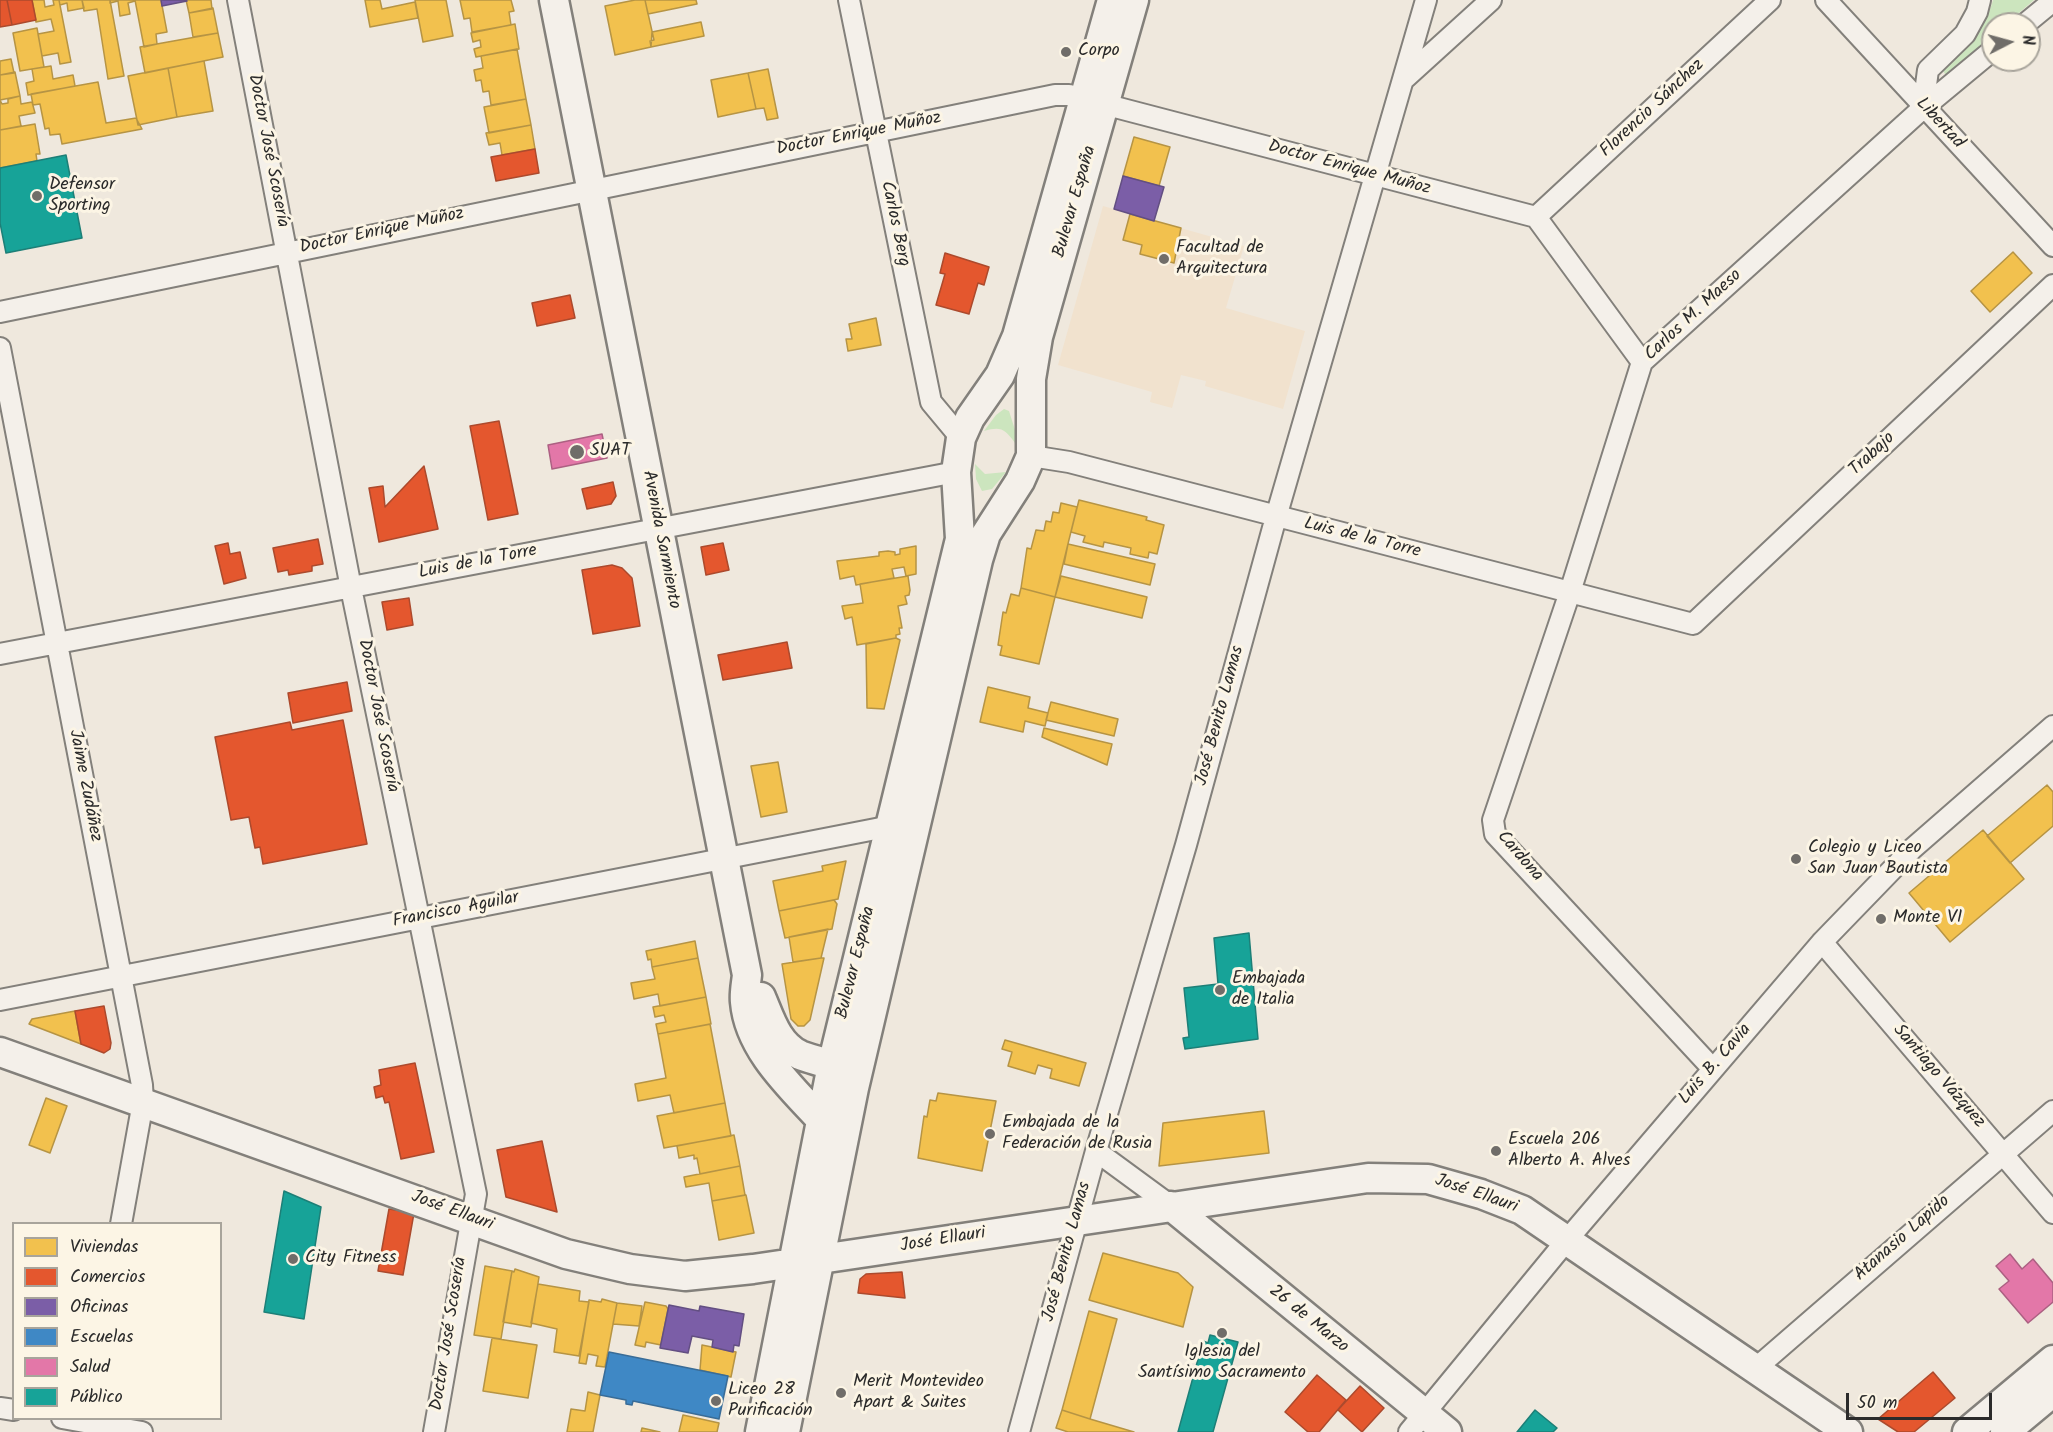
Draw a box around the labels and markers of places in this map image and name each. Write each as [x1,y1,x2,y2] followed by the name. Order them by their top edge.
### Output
[1078,41,1120,63] place label: Corpo
[1059,45,1073,59] marker: Corpo
[49,175,115,218] place label: Defensor Sporting
[30,189,44,203] marker: Defensor Sporting
[1176,238,1267,280] place label: Facultad de Arquitectura
[1157,252,1171,266] marker: Facultad de Arquitectura
[590,441,631,463] place label: SUAT
[568,443,586,461] marker: SUAT
[1808,838,1948,880] place label: Colegio y Liceo San Juan Bautista
[1789,852,1803,866] marker: Colegio y Liceo San Juan Bautista
[1893,908,1962,930] place label: Monte VI
[1874,912,1888,926] marker: Monte VI
[1232,969,1305,1012] place label: Embajada de Italia
[1213,983,1227,997] marker: Embajada de Italia
[1002,1113,1152,1156] place label: Embajada de la Federación de Rusia
[983,1127,997,1141] marker: Embajada de la Federación de Rusia
[1508,1130,1630,1172] place label: Escuela 206 Alberto A. Alves
[1489,1144,1503,1158] marker: Escuela 206 Alberto A. Alves
[305,1248,396,1270] place label: City Fitness
[286,1252,300,1266] marker: City Fitness
[1215,1326,1229,1340] marker: Iglesia del Santísimo Sacramento
[1138,1342,1306,1384] place label: Iglesia del Santísimo Sacramento
[853,1372,984,1414] place label: Merit Montevideo Apart & Suites
[728,1380,813,1422] place label: Liceo 28 Purificación
[834,1386,848,1400] marker: Merit Montevideo Apart & Suites
[709,1394,723,1408] marker: Liceo 28 Purificación

